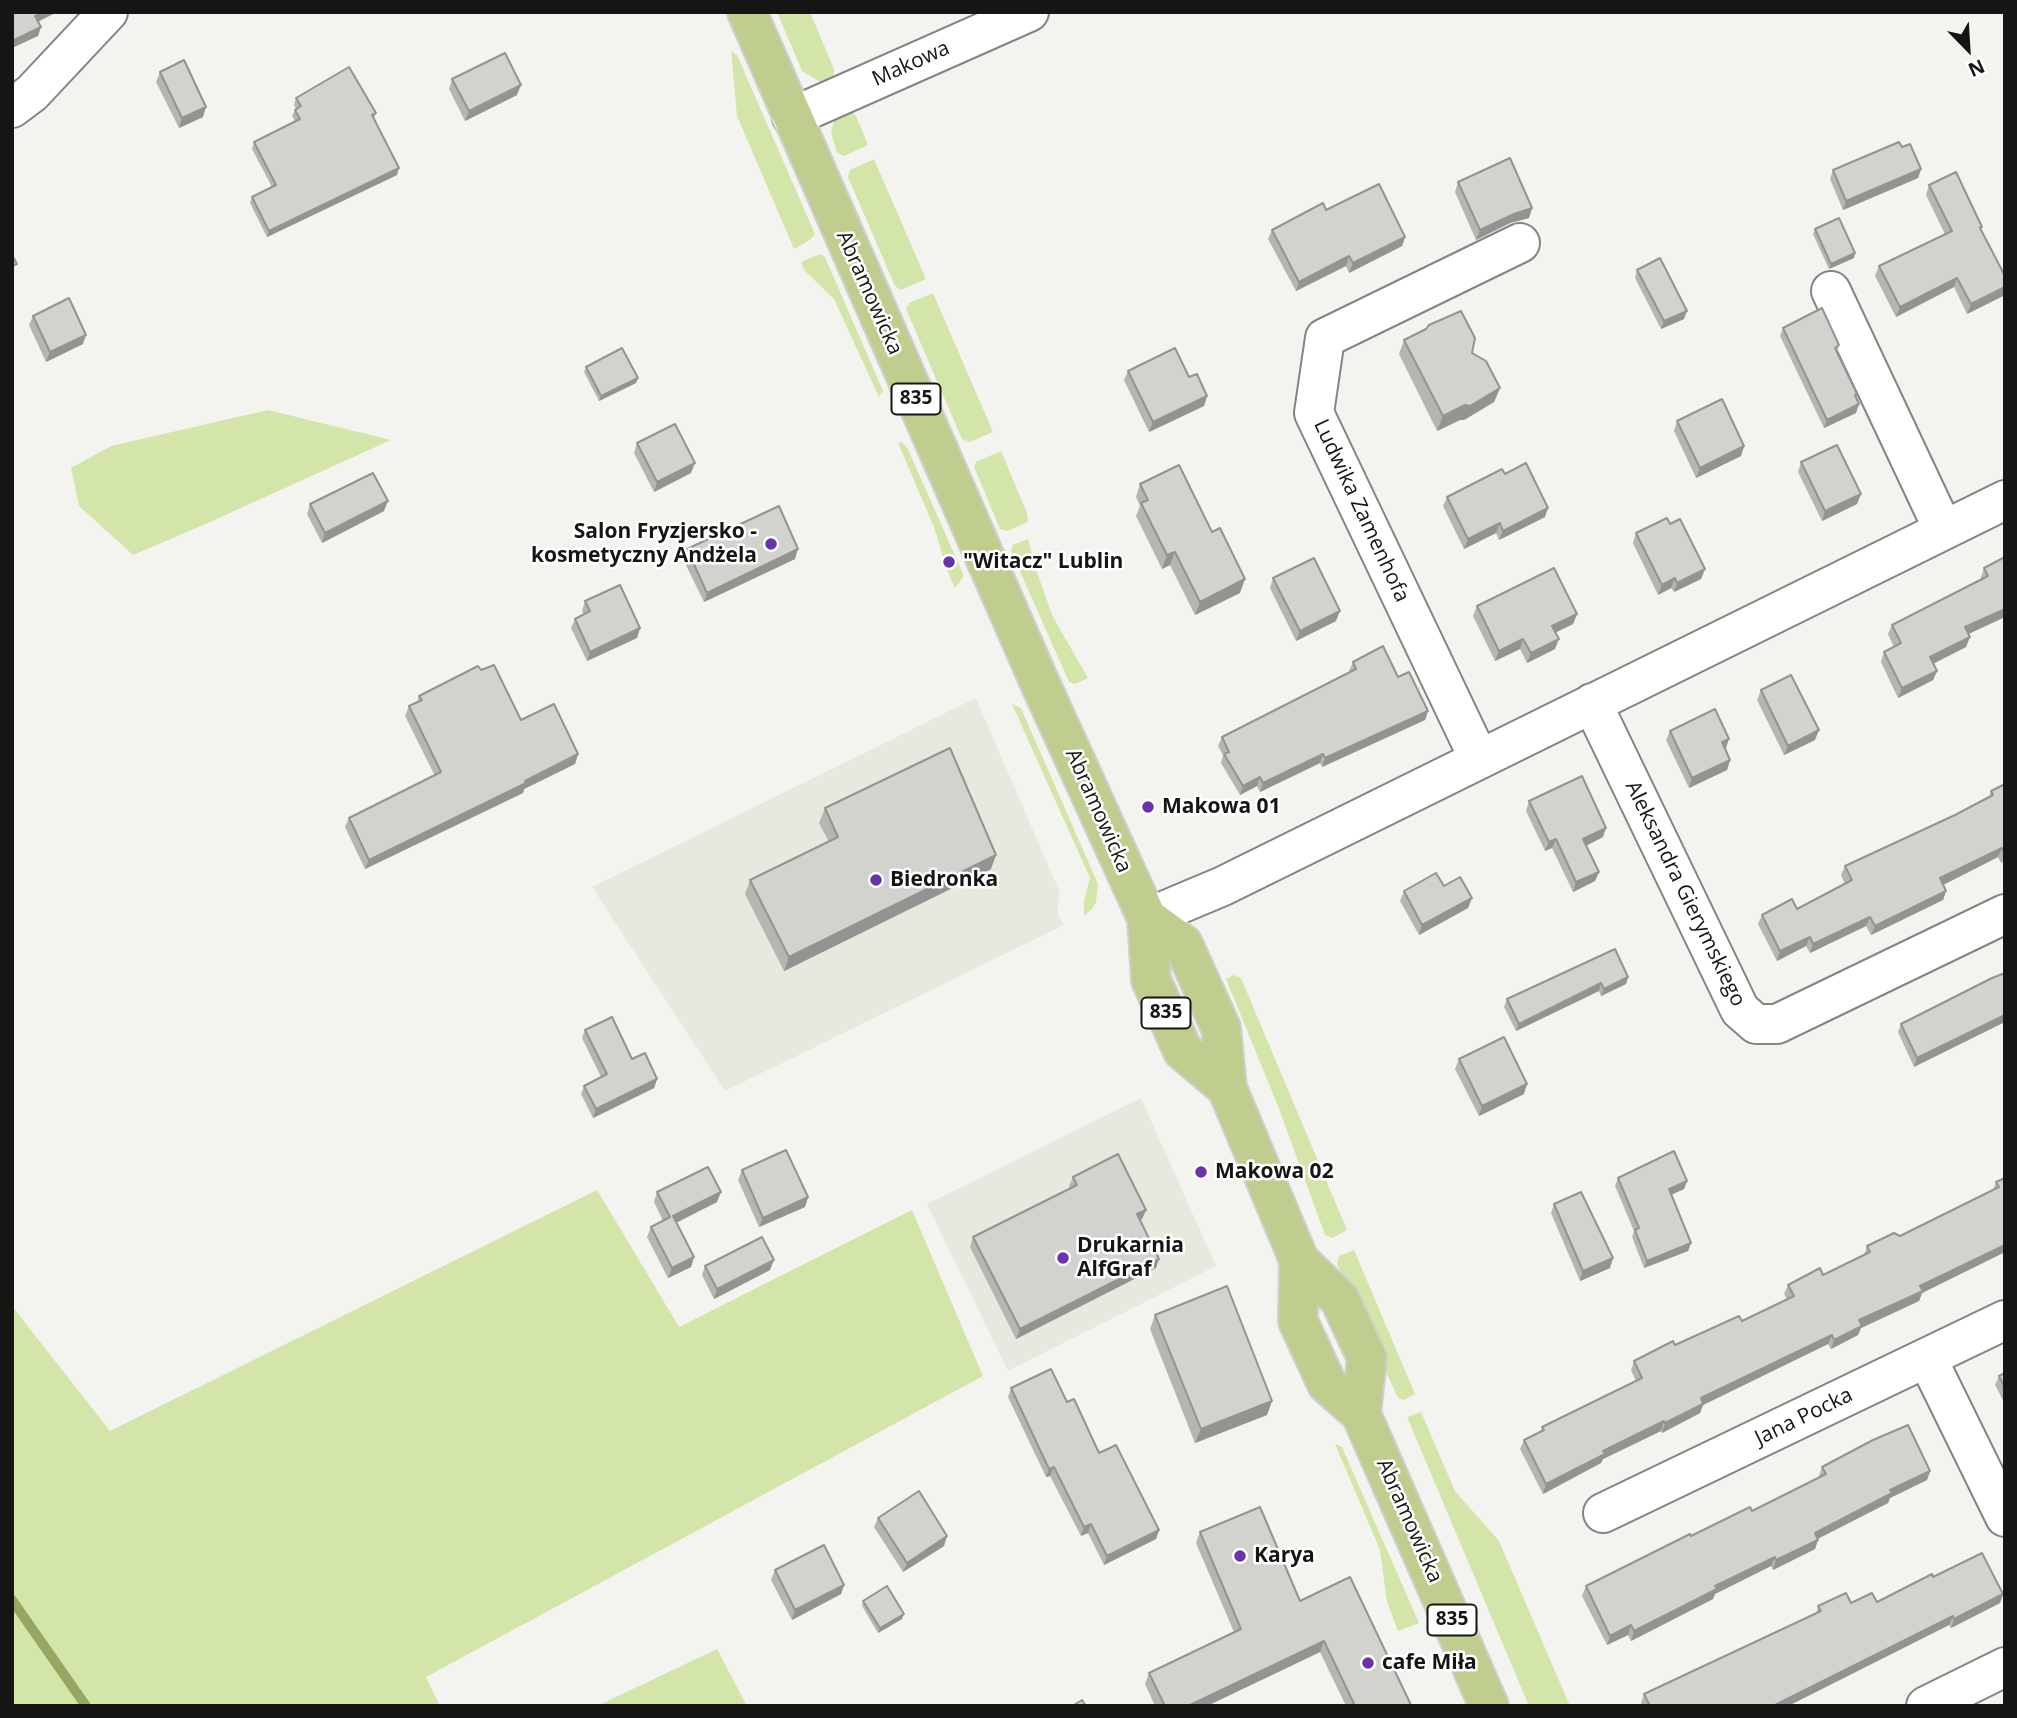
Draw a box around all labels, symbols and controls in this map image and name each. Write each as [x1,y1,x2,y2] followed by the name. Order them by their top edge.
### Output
[1933,14,2003,84] north arrow
[868,36,954,92] street label: Makowa
[1964,53,1989,83] text: N
[830,227,908,359] street label: Abramowicka
[892,384,940,414] road number: 835
[1308,416,1414,606] street label: Ludwika Zamenhofa
[531,519,757,569] place label: Salon Fryzjersko - kosmetyczny Andżela
[763,536,779,552] marker: Salon Fryzjersko - kosmetyczny Andżela
[963,549,1123,575] place label: "Witacz" Lublin
[941,554,957,570] marker: "Witacz" Lublin
[1059,745,1137,877] street label: Abramowicka
[1619,777,1751,1011] street label: Aleksandra Gierymskiego
[1162,794,1281,820] place label: Makowa 01
[1140,799,1156,815] marker: Makowa 01
[890,867,998,893] place label: Biedronka
[868,872,884,888] marker: Biedronka
[1142,998,1190,1028] road number: 835
[1215,1159,1334,1185] place label: Makowa 02
[1193,1164,1209,1180] marker: Makowa 02
[1077,1233,1184,1283] place label: Drukarnia AlfGraf
[1055,1250,1071,1266] marker: Drukarnia AlfGraf
[1751,1383,1857,1451] street label: Jana Pocka
[1370,1455,1448,1587] street label: Abramowicka
[1254,1543,1315,1569] place label: Karya
[1232,1548,1248,1564] marker: Karya
[1428,1604,1476,1636] road number: 835
[1382,1650,1477,1676] place label: cafe Miła
[1360,1655,1376,1671] marker: cafe Miła

